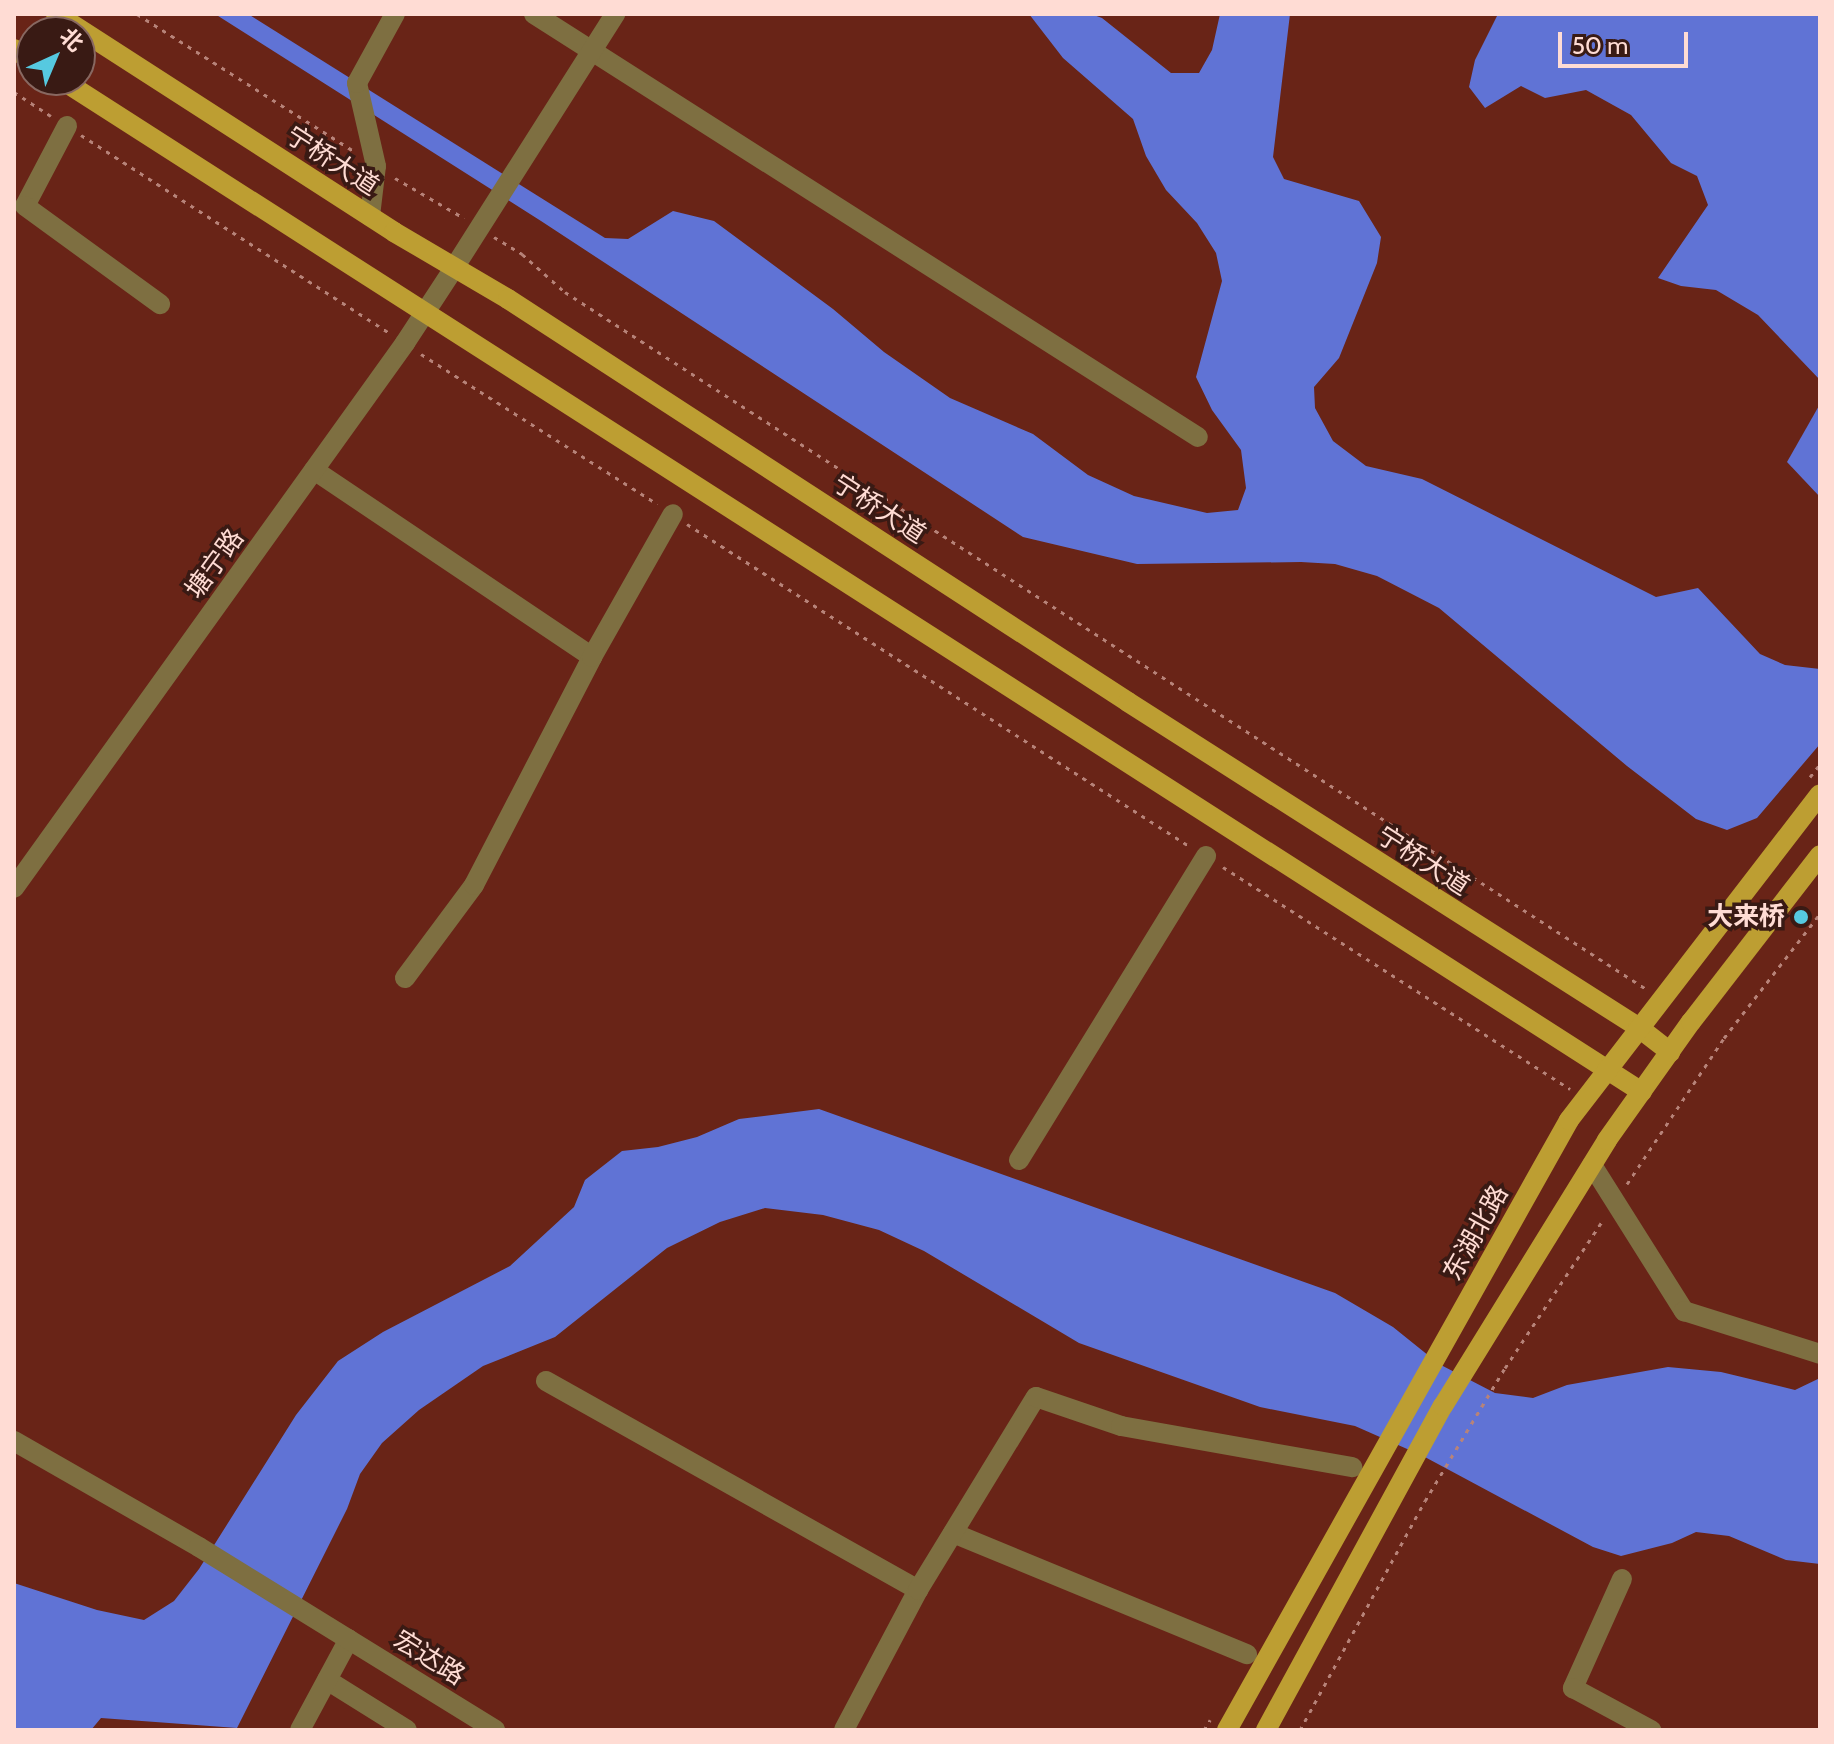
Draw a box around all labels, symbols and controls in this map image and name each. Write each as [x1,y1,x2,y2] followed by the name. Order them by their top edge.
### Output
[16,16,96,96] north arrow
[1562,16,1692,66] scale bar
[54,22,89,57] text: 北
[1572,31,1628,60] text: 50 m
[280,120,384,202] street label: 宁桥大道
[827,468,931,550] street label: 宁桥大道
[179,523,251,605] street label: 塘宁路
[1371,820,1475,902] street label: 宁桥大道
[1707,901,1785,933] place label: 大来桥
[1792,908,1810,926] marker: 大来桥
[1437,1180,1515,1286] street label: 东湖北路
[388,1624,470,1692] street label: 宏达路

